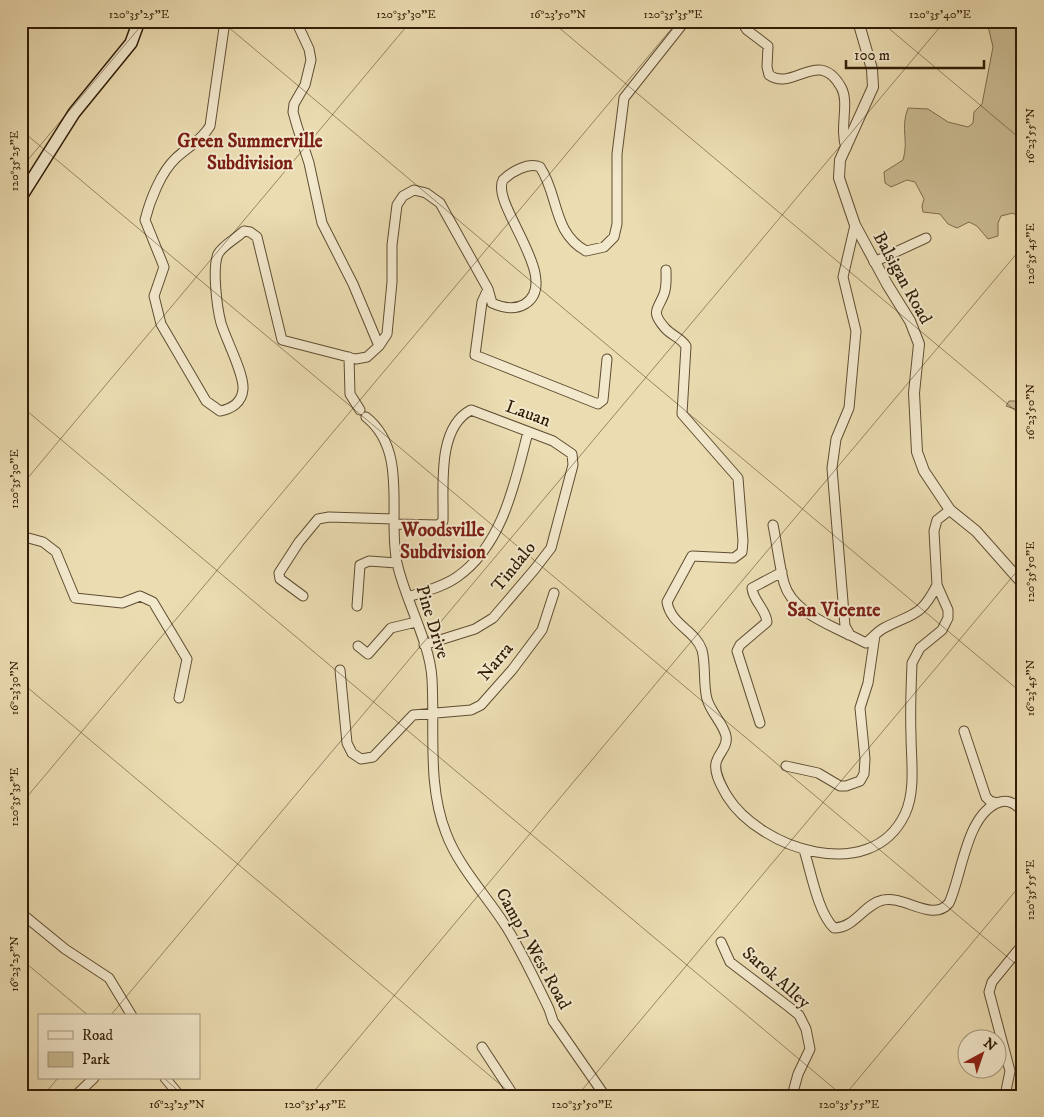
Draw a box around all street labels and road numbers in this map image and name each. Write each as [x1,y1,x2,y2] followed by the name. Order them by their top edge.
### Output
[868,228,936,328] street label: Balsigan Road
[502,396,554,432] street label: Lauan
[487,537,541,597] street label: Tindalo
[410,583,454,661] street label: Pine Drive
[474,638,518,686] street label: Narra
[491,884,575,1014] street label: Camp 7 West Road
[737,942,815,1014] street label: Sarok Alley

